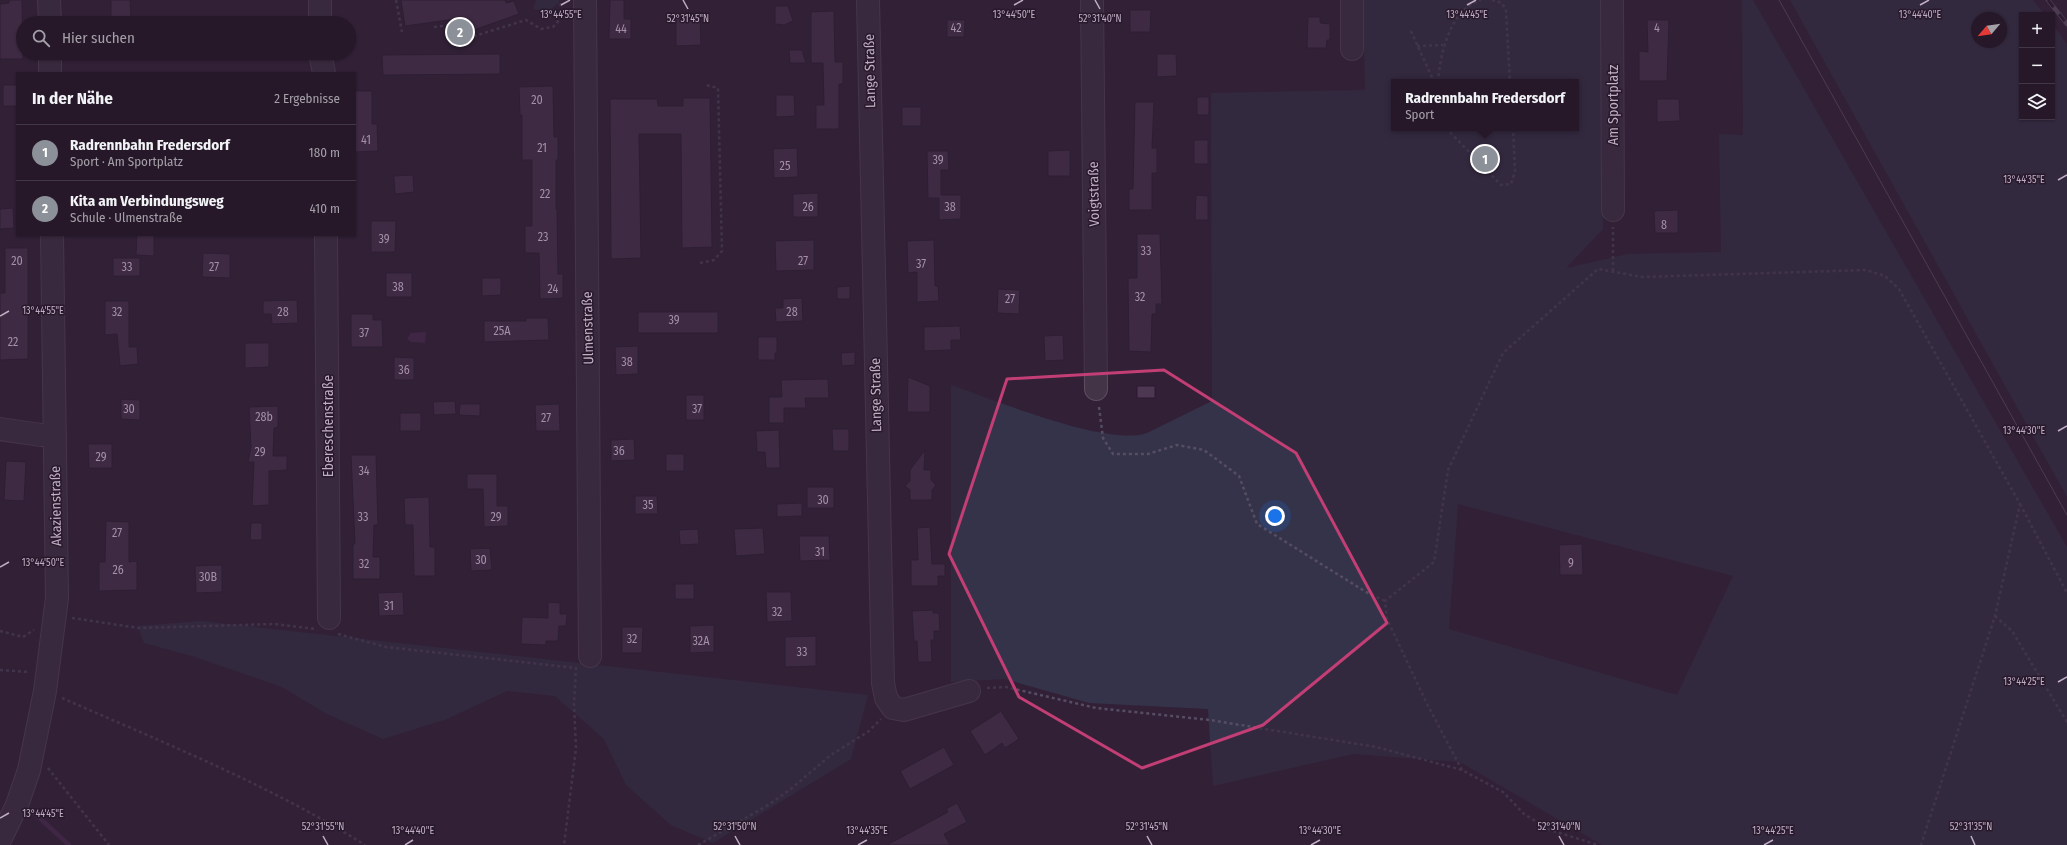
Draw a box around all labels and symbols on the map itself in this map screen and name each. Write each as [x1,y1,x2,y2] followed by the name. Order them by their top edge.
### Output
[540,9,582,21] text: 13°44'55"E
[993,9,1036,21] text: 13°44'50"E
[1446,9,1488,21] text: 13°44'45"E
[1899,9,1941,21] text: 13°44'40"E
[1971,12,2007,48] north arrow
[667,13,709,25] text: 52°31'45"N
[1078,13,1122,25] text: 52°31'40"N
[447,17,473,47] pin: 2
[951,21,961,35] house number: 42
[1654,21,1660,35] house number: 4
[615,22,627,36] house number: 44
[861,34,879,108] street label: Lange Straße
[1605,64,1622,145] street label: Am Sportplatz
[531,93,543,107] house number: 20
[361,133,371,147] house number: 41
[537,141,547,155] house number: 21
[1472,144,1498,174] pin: 1
[932,153,944,167] house number: 39
[780,159,791,173] house number: 25
[1085,161,1103,227] street label: Voigtstraße
[2003,174,2045,186] text: 13°44'35"E
[540,187,550,201] house number: 22
[802,200,814,214] house number: 26
[944,200,956,214] house number: 38
[1661,218,1667,232] house number: 8
[538,230,548,244] house number: 23
[378,232,390,246] house number: 39
[1141,244,1151,258] house number: 33
[11,254,23,268] house number: 20
[798,254,808,268] house number: 27
[916,257,926,271] house number: 37
[122,260,132,274] house number: 33
[209,260,219,274] house number: 27
[392,280,404,294] house number: 38
[548,282,559,296] house number: 24
[1135,290,1145,304] house number: 32
[579,291,597,365] street label: Ulmenstraße
[1005,292,1015,306] house number: 27
[22,305,64,317] text: 13°44'55"E
[112,305,122,319] house number: 32
[277,305,289,319] house number: 28
[786,305,798,319] house number: 28
[668,313,680,327] house number: 39
[493,324,511,338] house number: 25A
[359,326,369,340] house number: 37
[8,335,18,349] house number: 22
[621,355,633,369] house number: 38
[867,358,885,432] street label: Lange Straße
[398,363,410,377] house number: 36
[320,375,337,477] street label: Ebereschenstraße
[123,402,135,416] house number: 30
[692,402,702,416] house number: 37
[255,410,273,424] house number: 28b
[541,411,551,425] house number: 27
[2003,425,2046,437] text: 13°44'30"E
[613,444,625,458] house number: 36
[254,445,266,459] house number: 29
[95,450,107,464] house number: 29
[358,464,370,478] house number: 34
[47,466,65,546] street label: Akazienstraße
[817,493,829,507] house number: 30
[643,498,654,512] house number: 35
[1265,506,1285,526] your location
[358,510,368,524] house number: 33
[490,510,502,524] house number: 29
[112,526,122,540] house number: 27
[815,545,825,559] house number: 31
[475,553,487,567] house number: 30
[1568,556,1574,570] house number: 9
[22,557,65,569] text: 13°44'50"E
[359,557,369,571] house number: 32
[112,563,124,577] house number: 26
[199,570,218,584] house number: 30B
[384,599,394,613] house number: 31
[772,605,782,619] house number: 32
[627,632,637,646] house number: 32
[693,634,710,648] house number: 32A
[797,645,807,659] house number: 33
[2003,676,2045,688] text: 13°44'25"E
[22,808,64,820] text: 13°44'45"E
[302,821,344,833] text: 52°31'55"N
[713,821,757,833] text: 52°31'50"N
[1126,821,1168,833] text: 52°31'45"N
[1537,821,1581,833] text: 52°31'40"N
[1950,821,1992,833] text: 52°31'35"N
[392,825,434,837] text: 13°44'40"E
[846,825,888,837] text: 13°44'35"E
[1299,825,1342,837] text: 13°44'30"E
[1752,825,1794,837] text: 13°44'25"E

